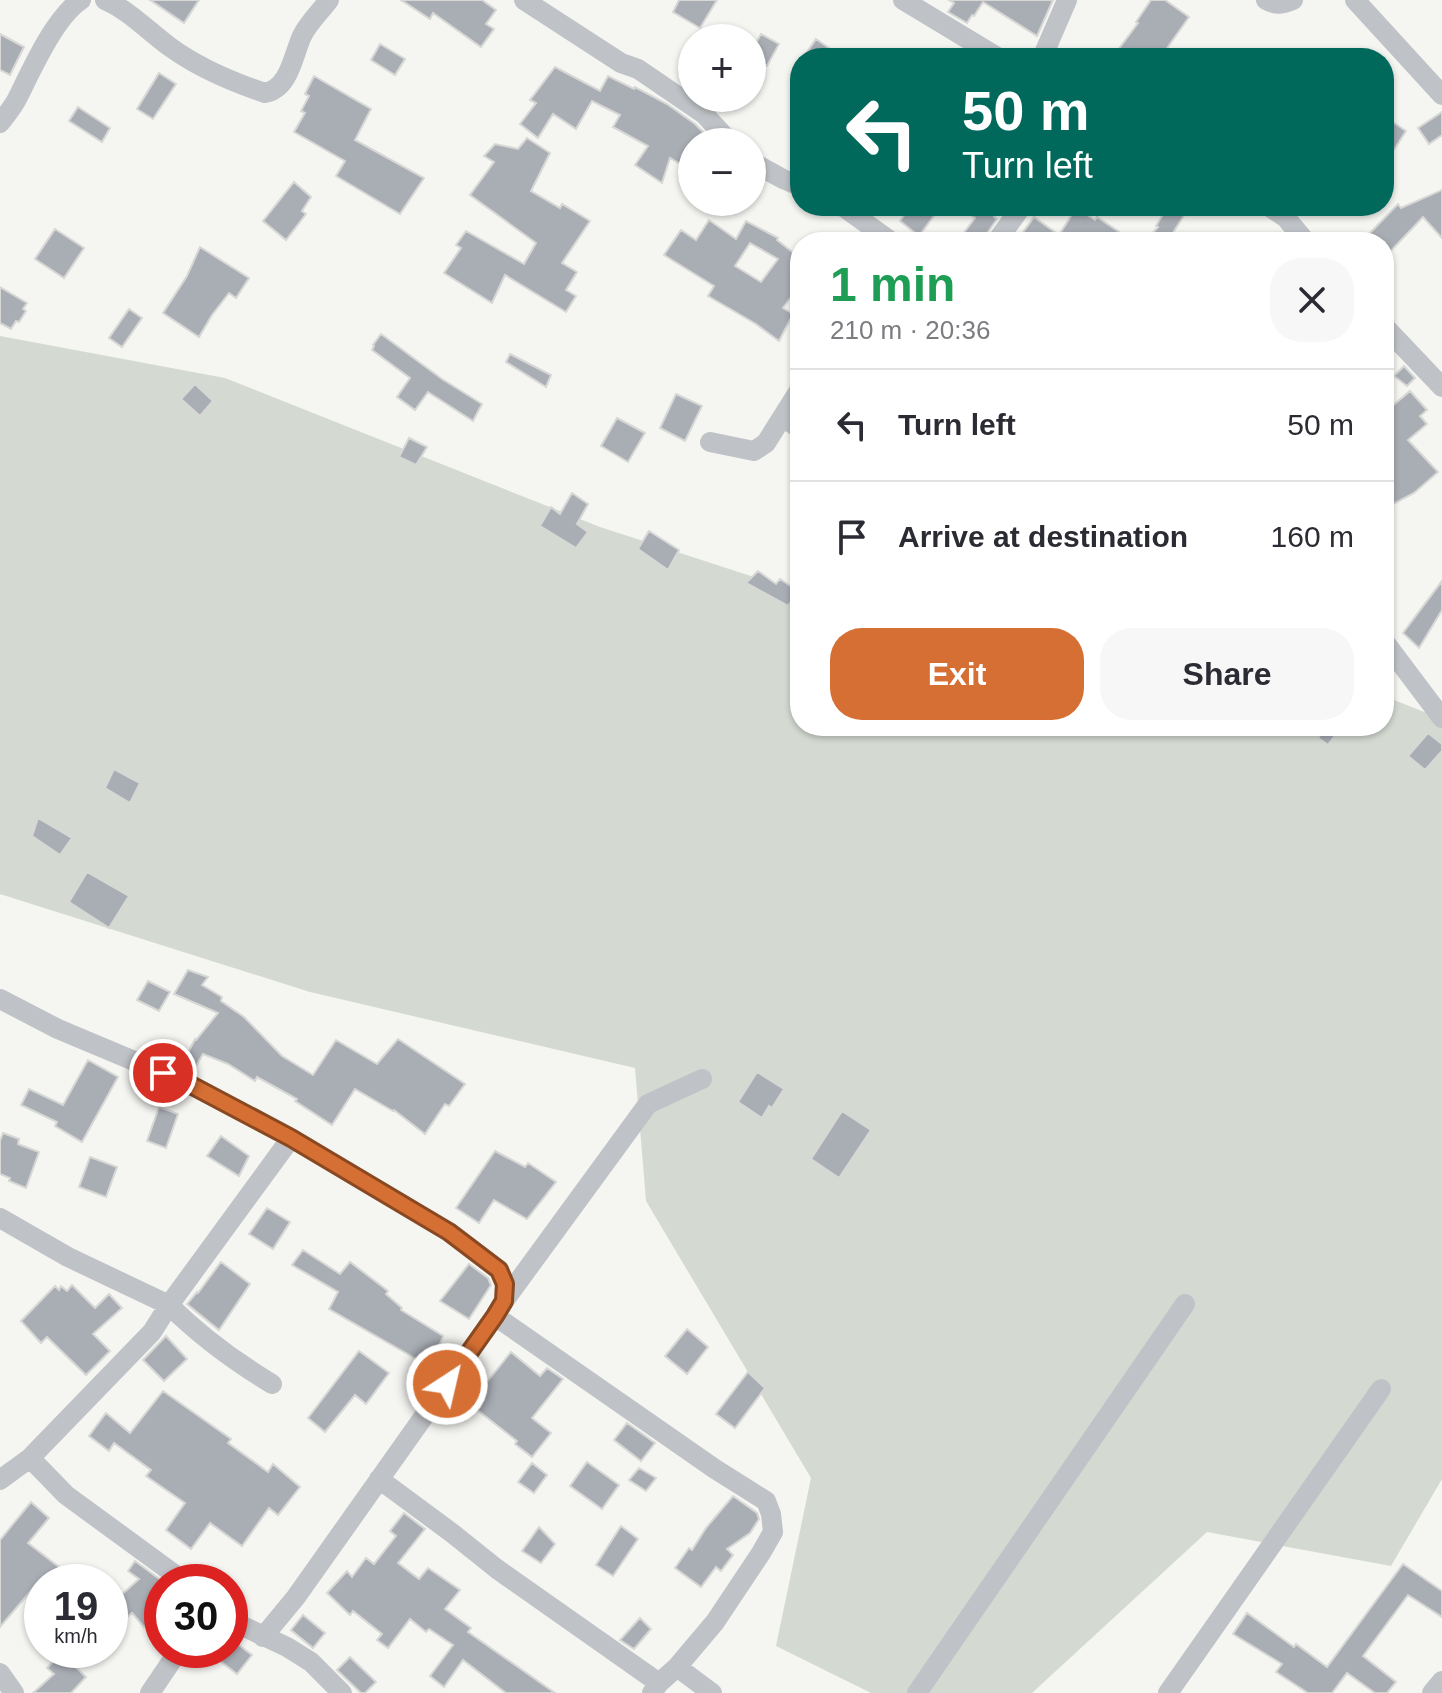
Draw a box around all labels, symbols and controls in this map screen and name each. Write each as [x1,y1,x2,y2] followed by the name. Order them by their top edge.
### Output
[678,24,766,216] map controls
[678,24,766,112] button: +
[962,79,1090,142] text: 50 m
[830,80,934,184] icon: left
[678,128,766,216] button: −
[962,145,1093,186] text: Turn left
[830,258,955,311] text: 1 min
[1270,258,1354,342] button: close
[830,315,990,345] text: 210 m · 20:36
[830,403,874,447] icon: left
[898,408,1016,441] text: Turn left
[1287,408,1354,441] text: 50 m
[830,515,874,559] icon: arrive
[898,520,1188,553] text: Arrive at destination
[1271,520,1354,553] text: 160 m
[830,628,1084,720] button: Exit
[1100,628,1354,720] button: Share
[129,1039,197,1107] pin
[141,1051,185,1095] icon: arrive
[405,1342,489,1426] position arrow
[144,1564,248,1668] speed limit sign: 30
[54,1584,98,1628] text: 19
[54,1625,98,1647] text: km/h

